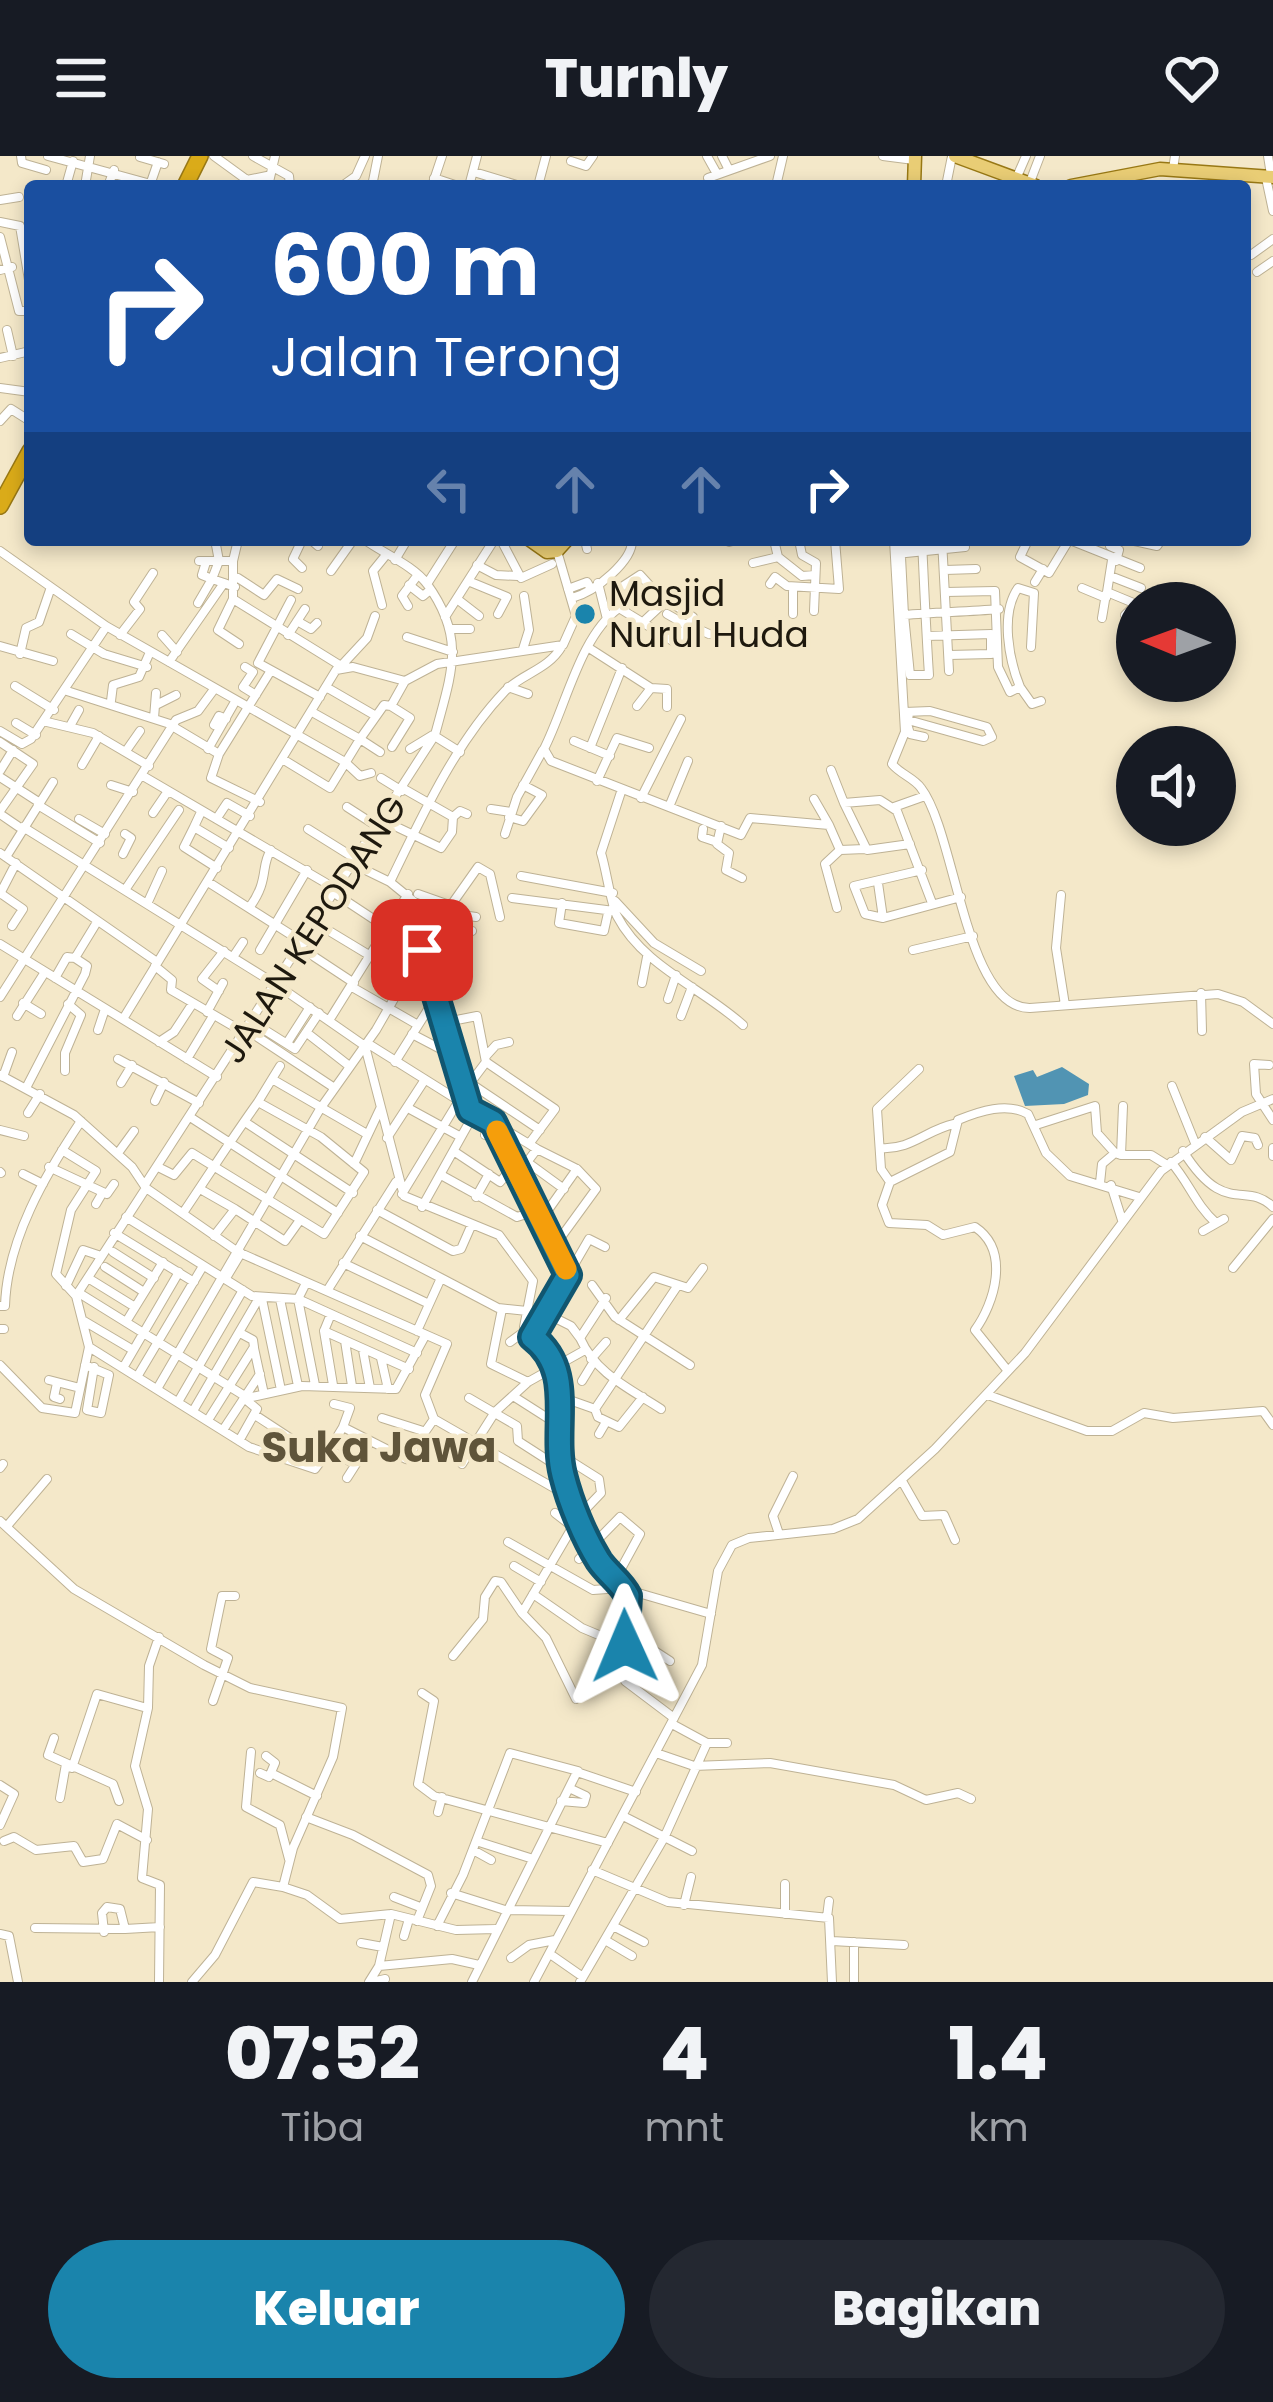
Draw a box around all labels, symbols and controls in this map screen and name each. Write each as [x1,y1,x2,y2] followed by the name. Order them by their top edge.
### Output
[545,40,728,116] text: Turnly
[48,45,114,111] icon: menu
[1159,45,1225,111] icon: heart
[270,207,540,324] text: 600 m
[72,228,228,384] icon: right
[270,319,622,395] text: Jalan Terong
[416,456,482,522] icon: left
[542,456,608,522] icon: ahead
[668,456,734,522] icon: ahead
[794,456,860,522] icon: right
[609,568,809,660] place label: Masjid Nurul Huda
[1116,582,1236,702] north arrow
[1116,582,1236,846] map controls
[572,601,598,627] marker: Masjid Nurul Huda
[1116,726,1236,846] button: sound
[207,785,419,1073] street label: JALAN KEPODANG
[371,899,473,1001] pin
[389,917,455,983] icon: arrive
[261,1418,497,1477] district label: Suka Jawa
[562,1583,688,1709] position arrow
[225,2003,420,2104] text: 07:52
[659,2003,709,2104] text: 4
[949,2003,1048,2104] text: 1.4
[281,2100,364,2155] text: Tiba
[645,2100,724,2155] text: mnt
[968,2100,1029,2155] text: km
[48,2240,625,2378] button: Keluar
[649,2240,1225,2378] button: Bagikan

